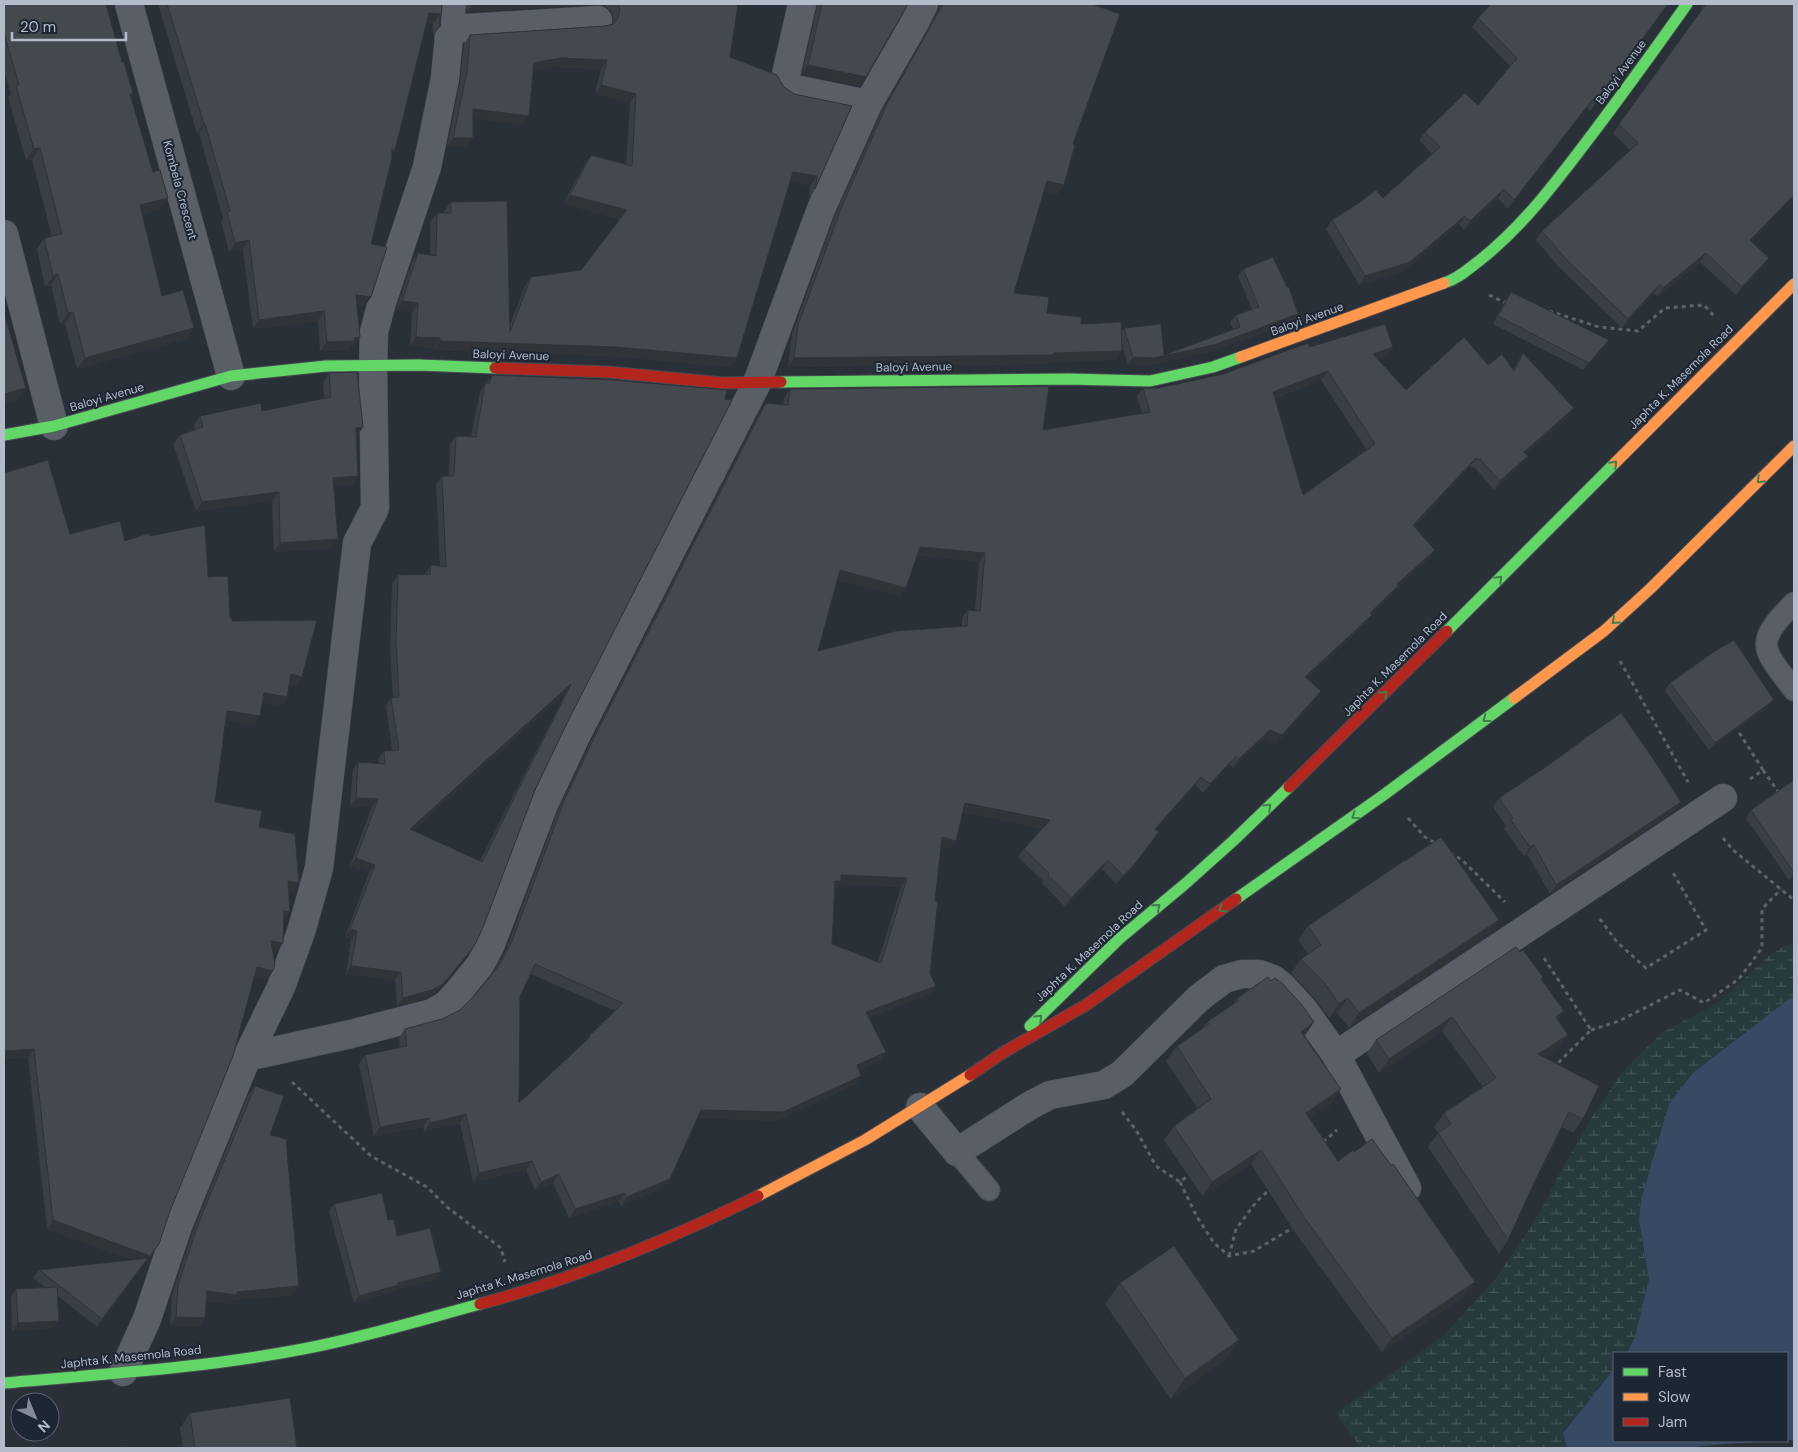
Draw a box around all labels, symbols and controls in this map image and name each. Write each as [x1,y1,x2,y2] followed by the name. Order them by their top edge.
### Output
[12,10,126,42] scale bar
[20,17,56,37] text: 20 m
[1592,36,1650,108] street label: Baloyi Avenue
[159,139,201,242] street label: Kombela Crescent
[1268,298,1346,340] street label: Baloyi Avenue
[1625,321,1737,433] street label: Japhta K. Masemola Road
[472,346,550,364] street label: Baloyi Avenue
[876,358,953,376] street label: Baloyi Avenue
[68,379,146,415] street label: Baloyi Avenue
[1608,461,1617,470] one-way arrow
[1757,475,1766,484] one-way arrow
[1494,576,1503,585] one-way arrow
[1339,608,1451,720] street label: Japhta K. Masemola Road
[1612,615,1621,624] one-way arrow
[1379,691,1388,700] one-way arrow
[1483,714,1492,722] one-way arrow
[1262,804,1271,813] one-way arrow
[1351,810,1361,819] one-way arrow
[1032,897,1146,1005] street label: Japhta K. Masemola Road
[1152,903,1161,912] one-way arrow
[1218,903,1228,912] one-way arrow
[1033,1014,1042,1023] one-way arrow
[454,1247,594,1303] street label: Japhta K. Masemola Road
[60,1342,202,1372] street label: Japhta K. Masemola Road
[1613,1352,1788,1442] legend
[1658,1362,1687,1382] text: Fast
[1658,1387,1691,1407] text: Slow
[10,1392,60,1442] north arrow
[1658,1412,1687,1432] text: Jam
[34,1416,54,1436] text: N

